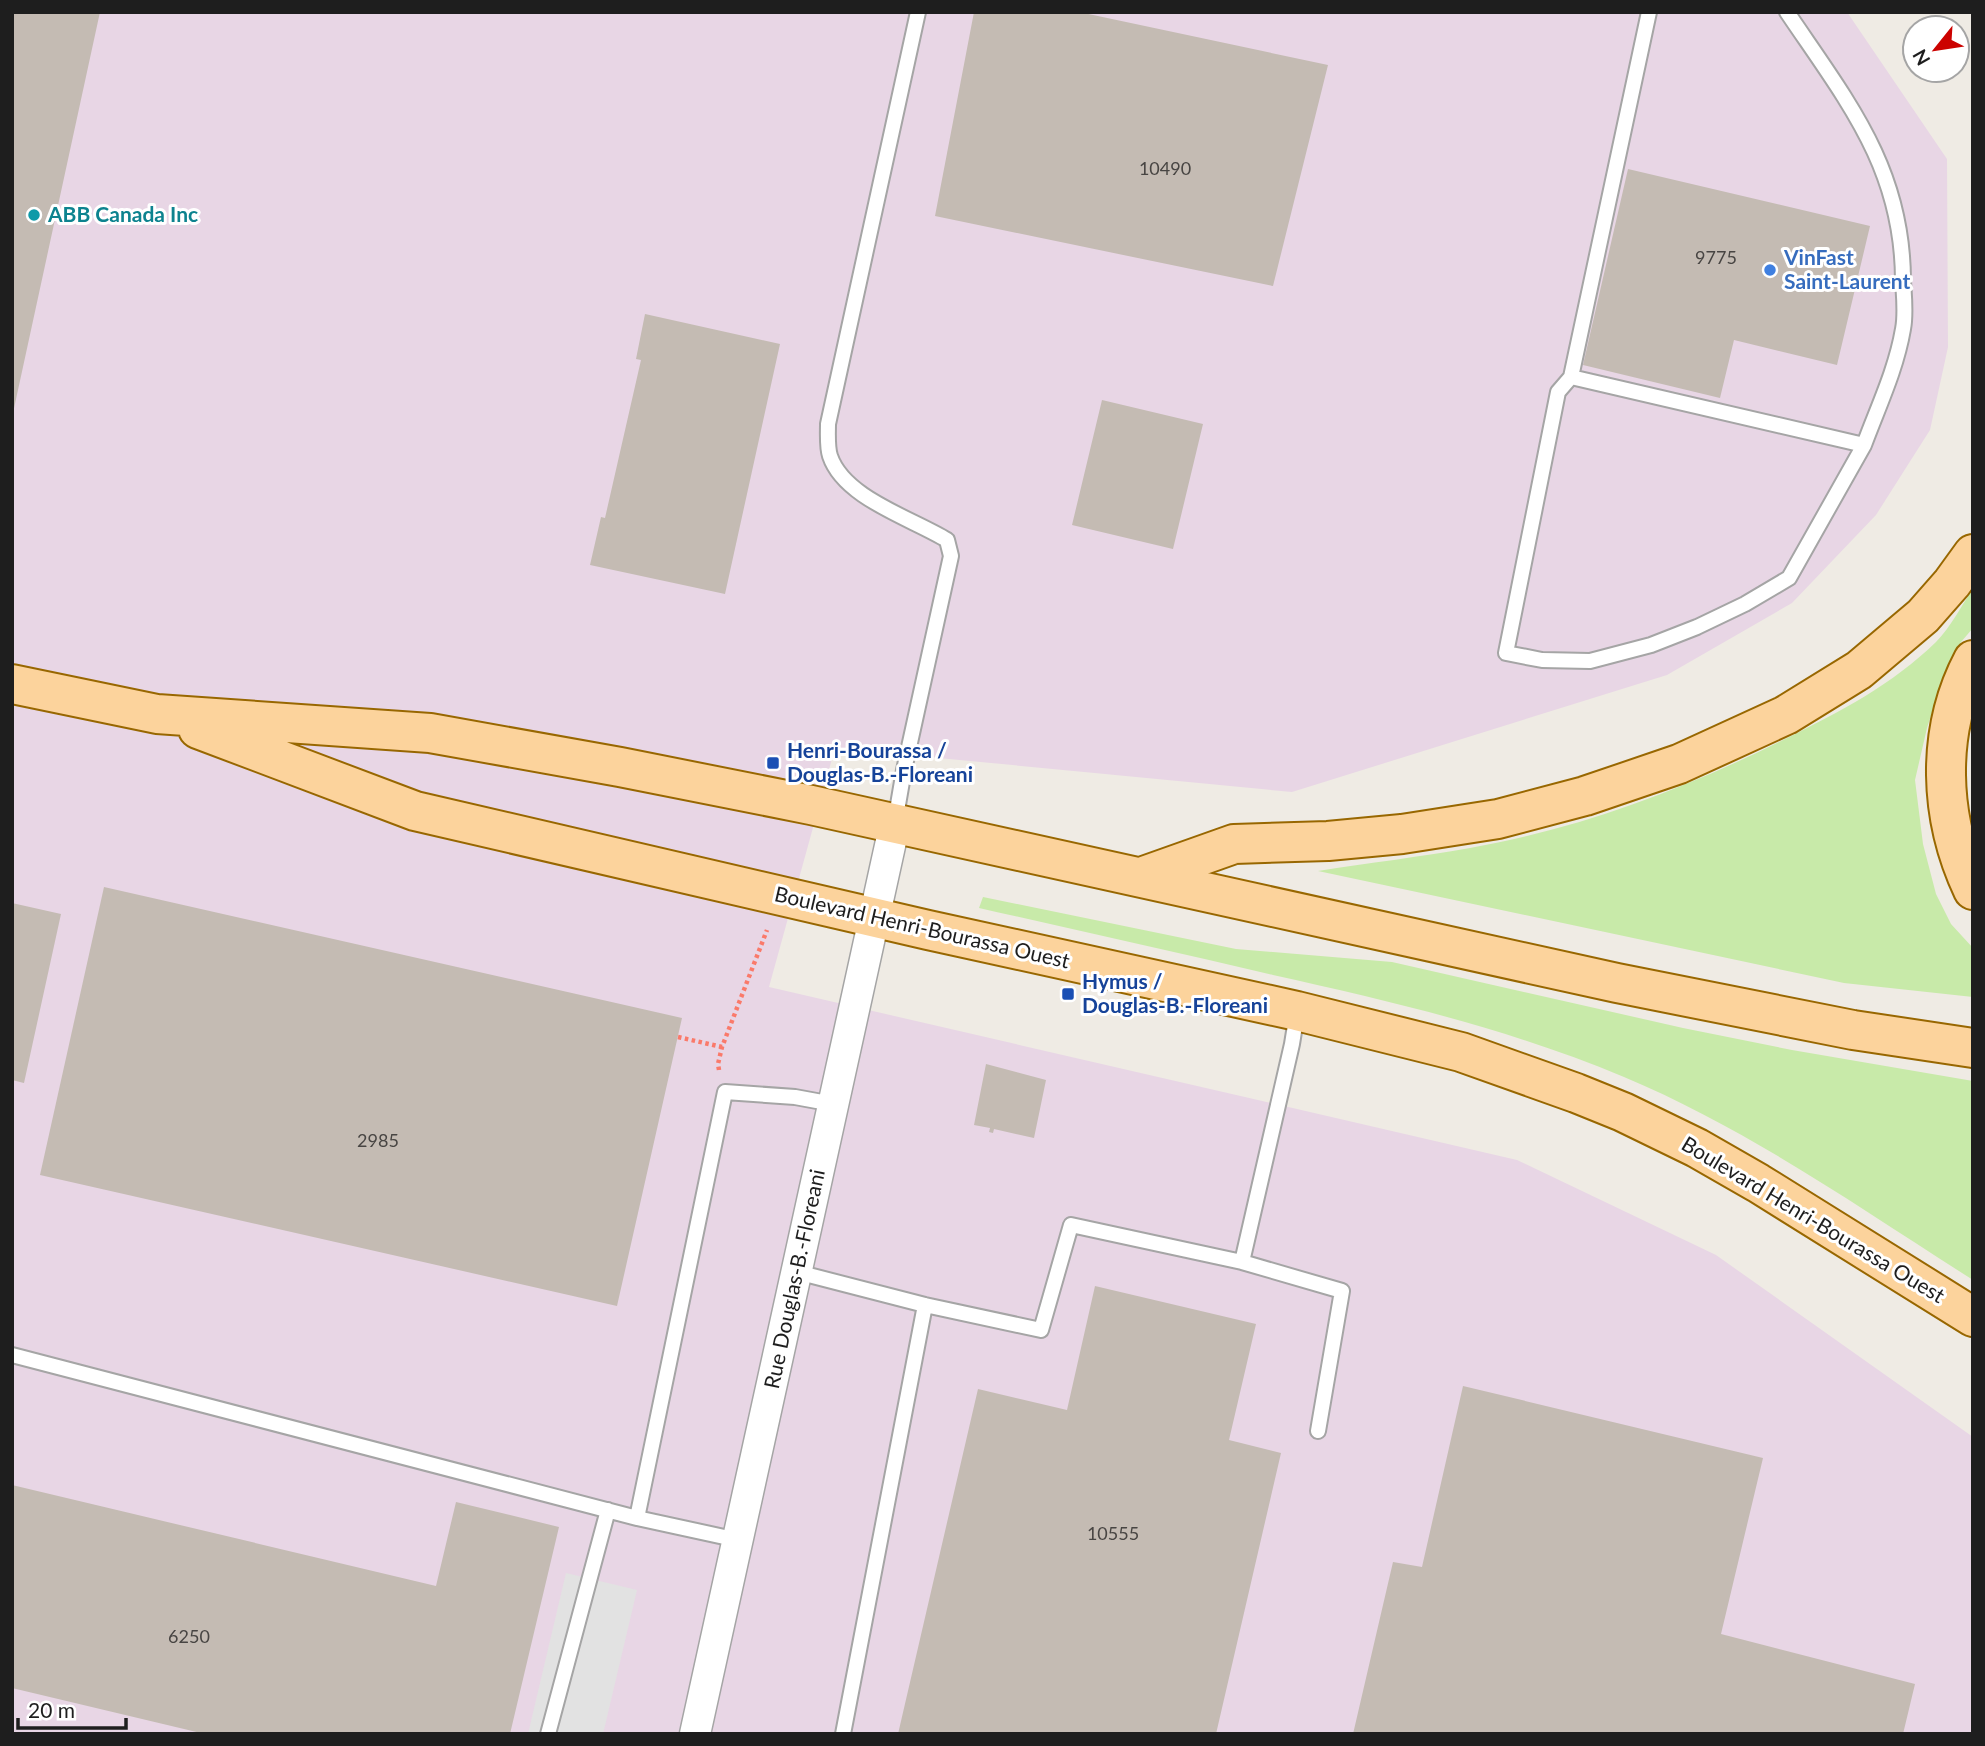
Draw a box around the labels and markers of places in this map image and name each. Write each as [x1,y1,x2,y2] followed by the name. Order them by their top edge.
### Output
[47,201,198,226] place label: ABB Canada Inc
[26,207,42,223] marker: ABB Canada Inc
[1783,244,1911,293] place label: VinFast Saint-Laurent
[1762,262,1778,278] marker: VinFast Saint-Laurent
[787,737,973,786] place label: Henri-Bourassa / Douglas-B.-Floreani
[765,755,781,771] marker: Henri-Bourassa / Douglas-B.-Floreani
[1082,968,1268,1017] place label: Hymus / Douglas-B.-Floreani
[1060,986,1076,1002] marker: Hymus / Douglas-B.-Floreani

